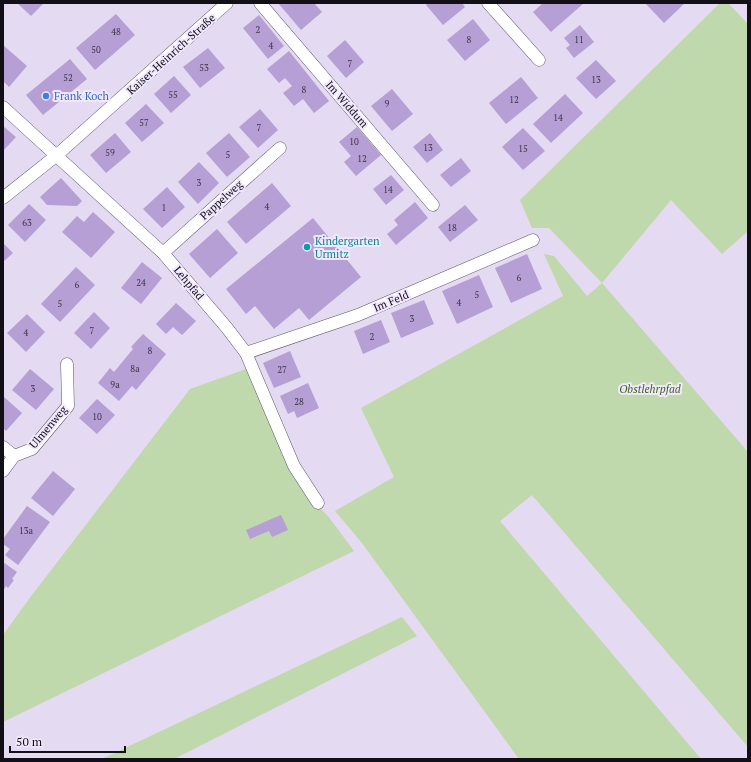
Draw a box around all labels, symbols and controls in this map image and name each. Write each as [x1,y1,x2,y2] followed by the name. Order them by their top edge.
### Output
[124,10,218,97] street label: Kaiser-Heinrich-Straße
[256,24,261,36] house number: 2
[111,26,121,38] house number: 48
[467,34,472,46] house number: 8
[574,34,584,46] house number: 11
[269,40,274,52] house number: 4
[91,44,101,56] house number: 50
[348,58,353,70] house number: 7
[199,62,209,74] house number: 53
[63,72,73,84] house number: 52
[591,74,601,86] house number: 13
[323,78,372,131] street label: Im Widdum
[302,84,307,96] house number: 8
[54,89,109,103] place label: Frank Koch
[168,89,178,101] house number: 55
[41,91,51,101] marker: Frank Koch
[509,94,519,106] house number: 12
[385,98,390,110] house number: 9
[553,112,563,124] house number: 14
[139,117,149,129] house number: 57
[257,122,262,134] house number: 7
[349,136,359,148] house number: 10
[423,142,433,154] house number: 13
[518,143,528,155] house number: 15
[105,147,115,159] house number: 59
[226,149,231,161] house number: 5
[357,153,367,165] house number: 12
[197,177,202,189] house number: 3
[197,177,245,223] street label: Pappelweg
[383,184,393,196] house number: 14
[265,201,270,213] house number: 4
[162,202,166,214] house number: 1
[22,217,32,229] house number: 63
[447,222,457,234] house number: 18
[315,234,380,261] place label: Kindergarten Urmitz
[302,242,312,252] marker: Kindergarten Urmitz
[171,263,207,303] street label: Lehpfad
[517,272,522,284] house number: 6
[136,277,146,289] house number: 24
[75,279,80,291] house number: 6
[371,287,411,315] street label: Im Feld
[475,289,480,301] house number: 5
[457,297,462,309] house number: 4
[58,298,63,310] house number: 5
[410,313,415,325] house number: 3
[90,325,95,337] house number: 7
[24,327,29,339] house number: 4
[370,331,375,343] house number: 2
[148,345,153,357] house number: 8
[130,363,140,375] house number: 8a
[277,364,287,376] house number: 27
[110,379,120,391] house number: 9a
[619,382,681,396] park label: Obstlehrpfad
[31,383,36,395] house number: 3
[294,396,304,408] house number: 28
[26,403,70,451] street label: Ulmenweg
[92,411,102,423] house number: 10
[19,525,34,537] house number: 13a
[10,728,125,754] scale bar
[16,734,43,749] text: 50 m

